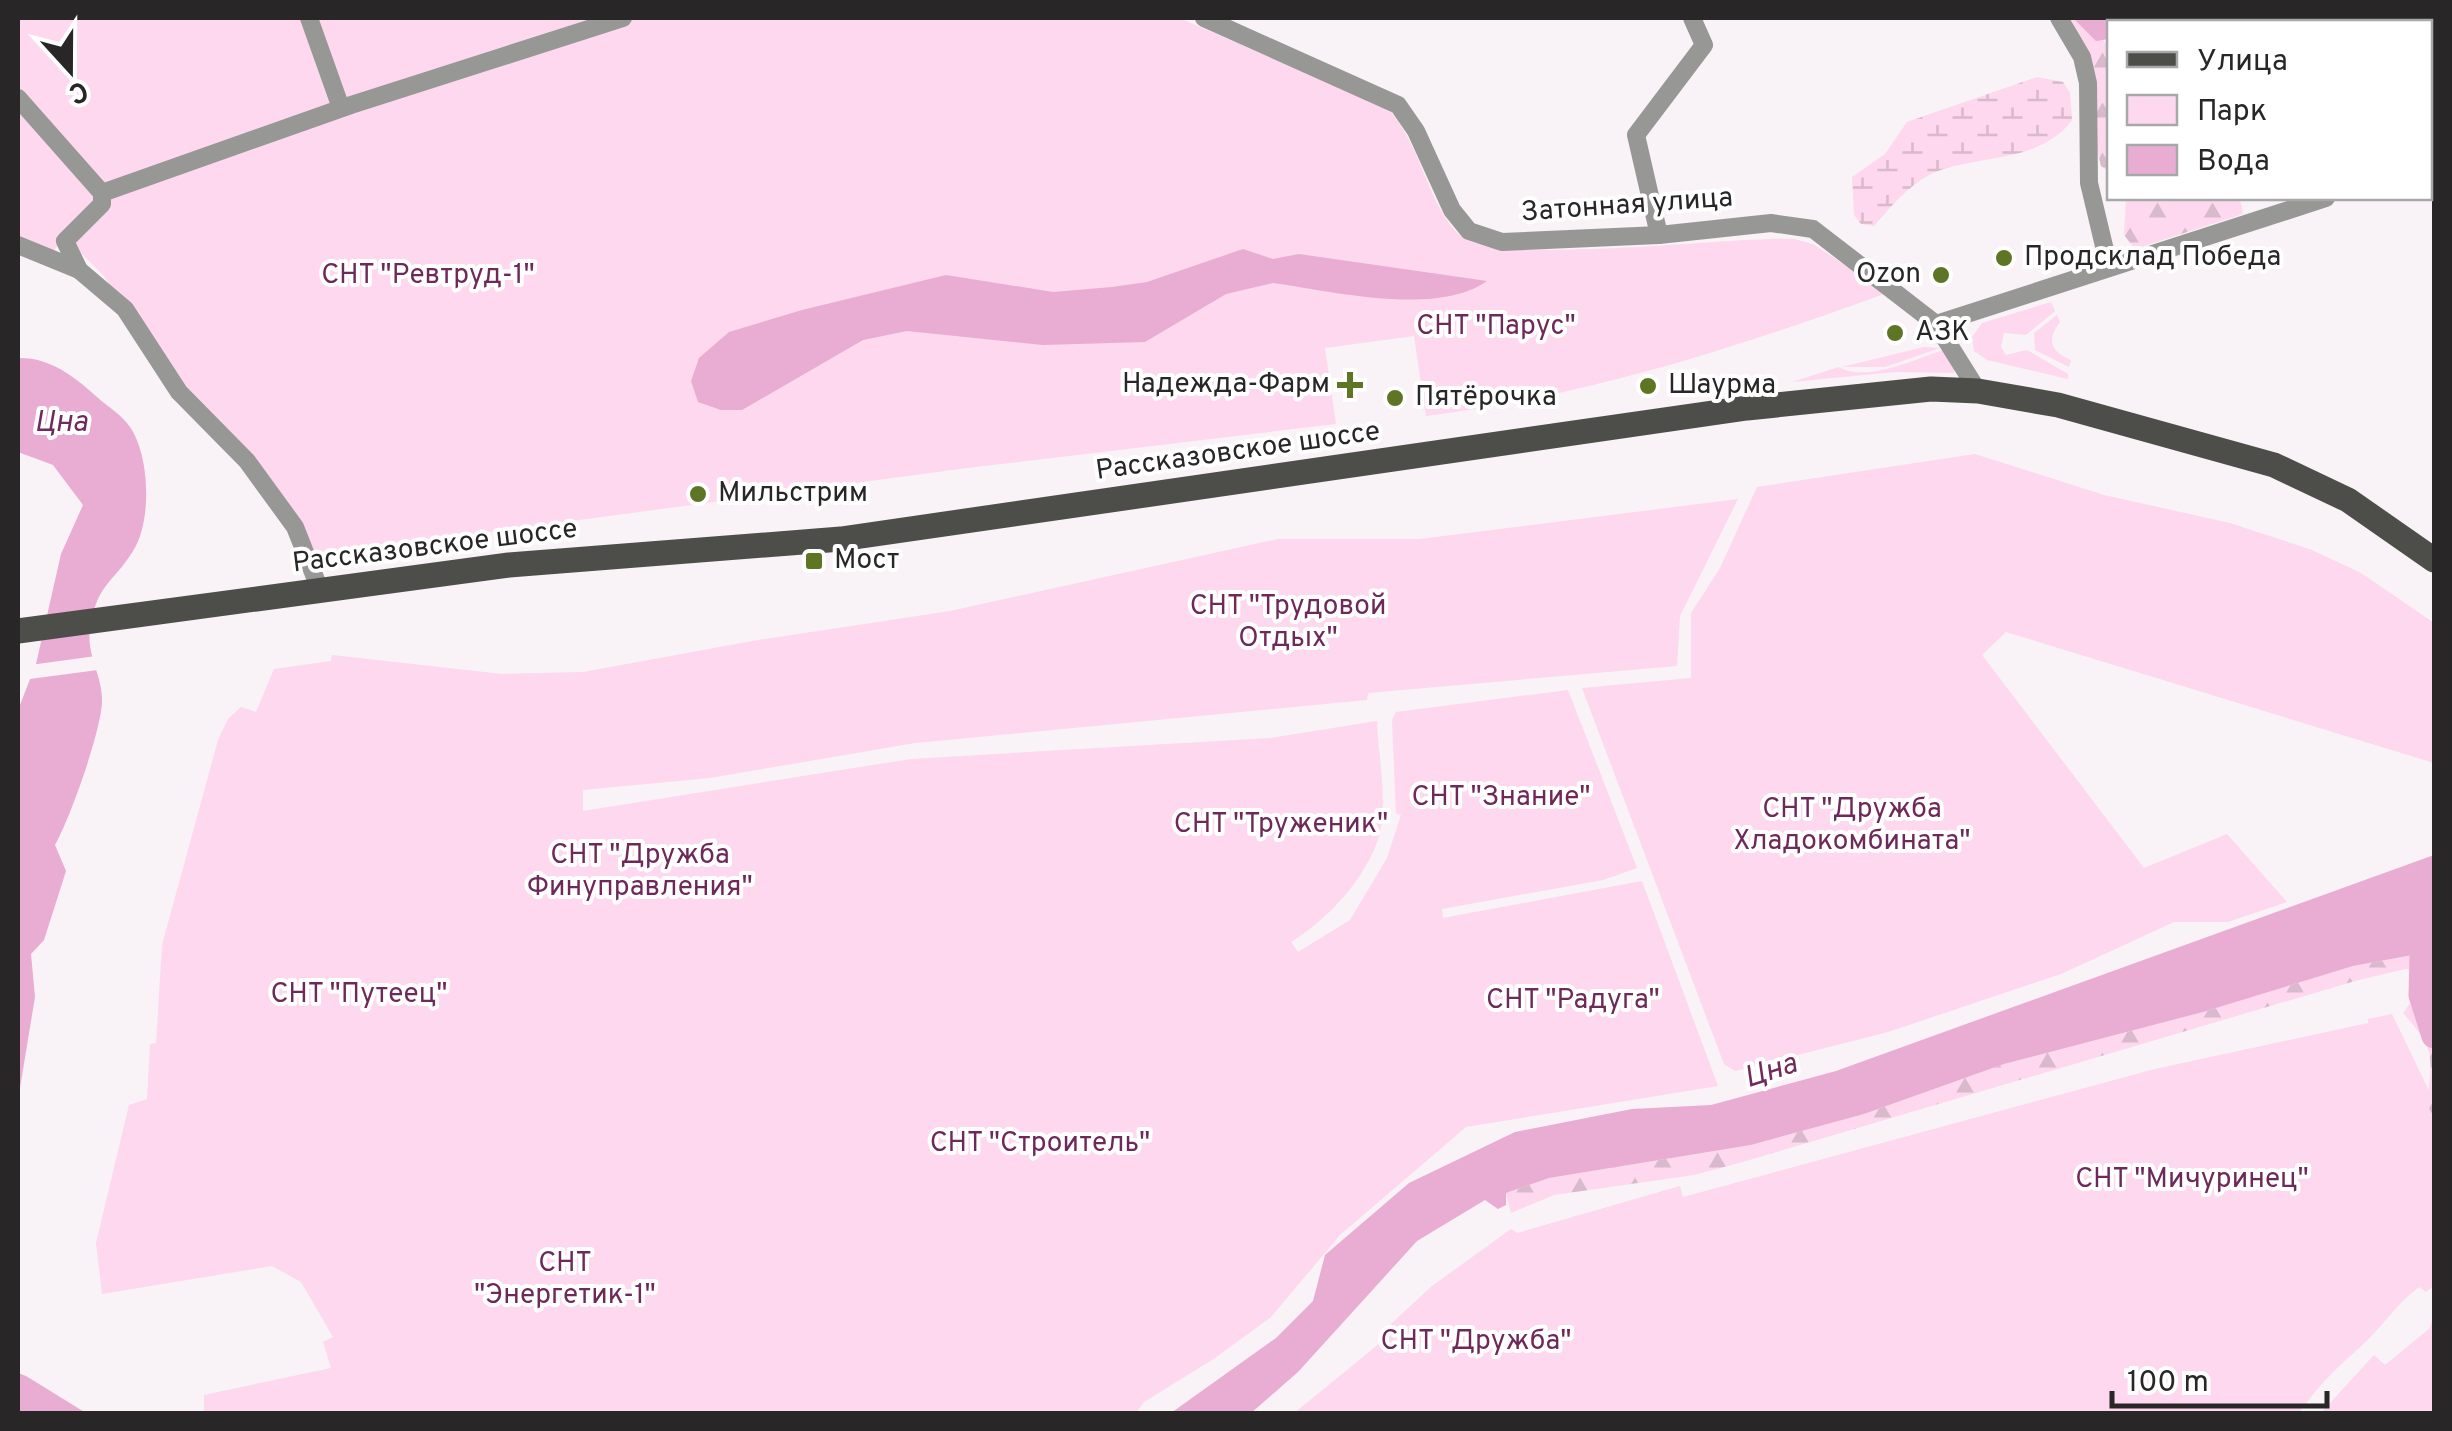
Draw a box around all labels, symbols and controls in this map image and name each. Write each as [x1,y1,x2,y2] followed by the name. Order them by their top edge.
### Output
[20,20,120,120] north arrow
[2107,20,2432,200] legend
[2197,44,2288,81] text: Улица
[63,71,93,111] text: С
[2197,94,2267,131] text: Парк
[2197,144,2270,181] text: Вода
[1520,181,1734,231] street label: Затонная улица
[2024,240,2281,276] place label: Продсклад Победа
[1993,247,2015,269] marker: Продсклад Победа
[1856,257,1921,293] place label: Ozon
[321,258,535,294] park label: СНТ "Ревтруд-1"
[1930,264,1952,286] marker: Ozon
[1416,309,1576,345] park label: СНТ "Парус"
[1915,315,1970,351] place label: АЗК
[1884,322,1906,344] marker: АЗК
[1122,367,1330,403] place label: Надежда-Фарм
[1668,368,1776,404] place label: Шаурма
[1339,374,1361,396] marker: Надежда-Фарм
[1637,375,1659,397] marker: Шаурма
[1415,380,1557,416] place label: Пятёрочка
[1384,387,1406,409] marker: Пятёрочка
[34,405,88,442] water label: Цна
[1093,414,1383,490] street label: Рассказовское шоссе
[718,476,868,512] place label: Мильстрим
[687,483,709,505] marker: Мильстрим
[290,512,580,582] street label: Рассказовское шоссе
[834,543,899,579] place label: Мост
[803,550,825,572] marker: Мост
[1190,589,1386,657] park label: СНТ "Трудовой Отдых"
[1411,780,1591,816] park label: СНТ "Знание"
[1733,792,1971,860] park label: СНТ "Дружба Хладокомбината"
[1174,807,1388,843] park label: СНТ "Труженик"
[527,838,753,906] park label: СНТ "Дружба Финуправления"
[270,977,448,1013] park label: СНТ "Путеец"
[1486,983,1660,1019] park label: СНТ "Радуга"
[1740,1046,1803,1098] water label: Цна
[930,1126,1150,1162] park label: СНТ "Строитель"
[2075,1162,2309,1198] park label: СНТ "Мичуринец"
[474,1246,656,1314] park label: СНТ "Энергетик-1"
[1381,1324,1571,1360] park label: СНТ "Дружба"
[2112,1346,2327,1408] scale bar
[2127,1365,2209,1402] text: 100 m

